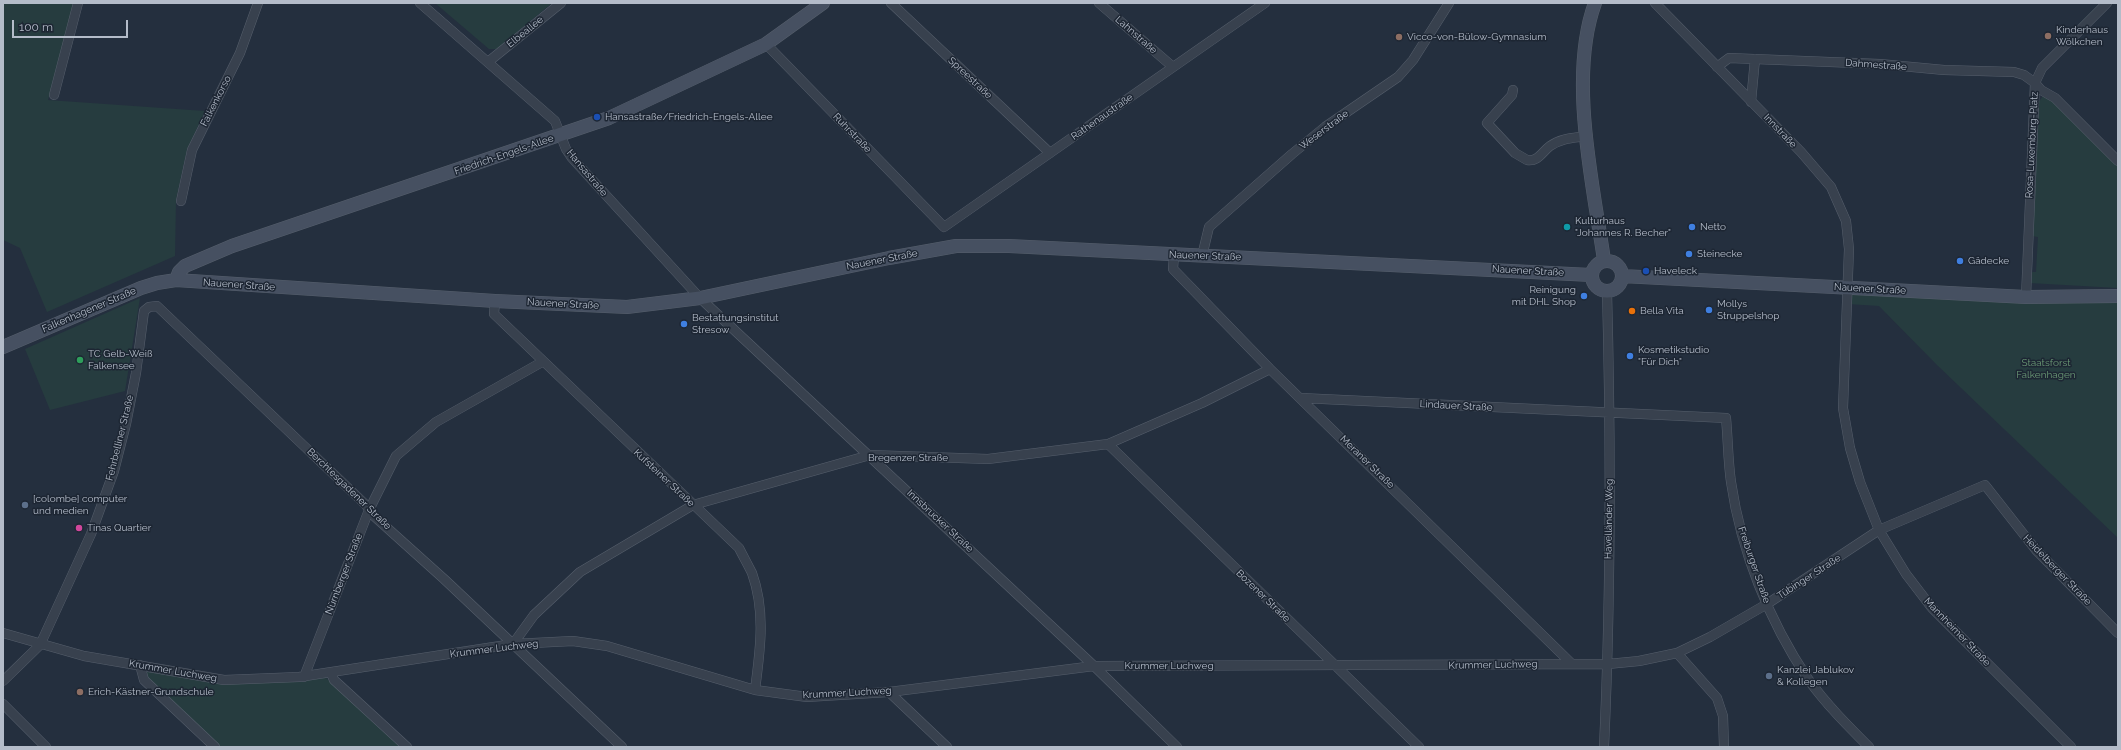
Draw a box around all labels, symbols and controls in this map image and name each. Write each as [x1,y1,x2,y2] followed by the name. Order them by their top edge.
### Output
[14,12,130,38] scale bar
[504,14,546,50] street label: Elbeallee
[1113,14,1159,56] street label: Lahnstraße
[19,20,53,34] text: 100 m
[2056,24,2108,48] place label: Kinderhaus Wölkchen
[1407,31,1546,43] place label: Vicco-von-Bülow-Gymnasium
[2043,31,2053,41] marker: Kinderhaus Wölkchen
[1394,32,1404,42] marker: Vicco-von-Bülow-Gymnasium
[945,55,995,101] street label: Spreestraße
[1845,57,1907,73] street label: Dahmestraße
[198,74,234,128] street label: Falkenkorso
[1069,91,1135,143] street label: Rathenaustraße
[2023,91,2041,199] street label: Rosa-Luxemburg-Platz
[1297,108,1351,152] street label: Weserstraße
[605,111,773,123] place label: Hansastraße/Friedrich-Engels-Allee
[830,111,874,155] street label: Ruhrstraße
[1761,111,1799,151] street label: Innstraße
[592,112,602,122] marker: Hansastraße/Friedrich-Engels-Allee
[453,132,555,178] street label: Friedrich-Engels-Allee
[564,147,610,199] street label: Hansastraße
[1575,215,1671,238] place label: Kulturhaus "Johannes R. Becher"
[1700,221,1726,233] place label: Netto
[1562,222,1572,232] marker: Kulturhaus "Johannes R. Becher"
[1687,222,1697,232] marker: Netto
[845,247,919,273] street label: Nauener Straße
[1697,248,1742,260] place label: Steinecke
[1169,249,1241,263] street label: Nauener Straße
[1684,249,1694,259] marker: Steinecke
[1968,255,2009,267] place label: Gädecke
[1955,256,1965,266] marker: Gädecke
[1492,263,1564,279] street label: Nauener Straße
[1654,265,1697,277] place label: Haveleck
[1641,266,1651,276] marker: Haveleck
[202,276,276,294] street label: Nauener Straße
[1834,281,1906,297] street label: Nauener Straße
[1512,284,1576,308] place label: Reinigung mit DHL Shop
[40,285,138,335] street label: Falkenhagener Straße
[1579,291,1589,301] marker: Reinigung mit DHL Shop
[527,296,599,312] street label: Nauener Straße
[1717,298,1779,322] place label: Mollys Struppelshop
[1640,305,1684,317] place label: Bella Vita
[1704,305,1714,315] marker: Mollys Struppelshop
[1627,306,1637,316] marker: Bella Vita
[692,312,779,336] place label: Bestattungsinstitut Stresow
[679,319,689,329] marker: Bestattungsinstitut Stresow
[1638,344,1709,368] place label: Kosmetikstudio "Für Dich"
[88,348,152,372] place label: TC Gelb-Weiß Falkensee
[1625,351,1635,361] marker: Kosmetikstudio "Für Dich"
[75,355,85,365] marker: TC Gelb-Weiß Falkensee
[2016,357,2076,380] park label: Staatsforst Falkenhagen
[104,394,136,482] street label: Fehrbelliner Straße
[1419,398,1493,414] street label: Lindauer Straße
[1337,433,1397,491] street label: Meraner Straße
[304,446,394,532] street label: Berchtesgadener Straße
[631,447,697,509] street label: Kufsteiner Straße
[868,452,948,464] street label: Bregenzer Straße
[1602,479,1616,559] street label: Havelländer Weg
[904,487,976,555] street label: Innsbrucker Straße
[33,493,127,516] place label: [colombe] computer und medien
[20,500,30,510] marker: [colombe] computer und medien
[87,522,151,534] place label: Tinas Quartier
[74,523,84,533] marker: Tinas Quartier
[1735,525,1773,605] street label: Freiburger Straße
[323,532,365,616] street label: Nürnberger Straße
[2020,532,2094,608] street label: Heidelberger Straße
[1775,552,1843,602] street label: Tübinger Straße
[1233,567,1293,625] street label: Bozener Straße
[1921,595,1993,669] street label: Mannheimer Straße
[449,638,539,660] street label: Krummer Luchweg
[128,657,218,685] street label: Krummer Luchweg
[1448,658,1538,672] street label: Krummer Luchweg
[1124,660,1214,672] street label: Krummer Luchweg
[1777,664,1854,688] place label: Kanzlei Jablukov & Kollegen
[1764,671,1774,681] marker: Kanzlei Jablukov & Kollegen
[802,685,892,701] street label: Krummer Luchweg
[88,686,214,698] place label: Erich-Kästner-Grundschule
[75,687,85,697] marker: Erich-Kästner-Grundschule

